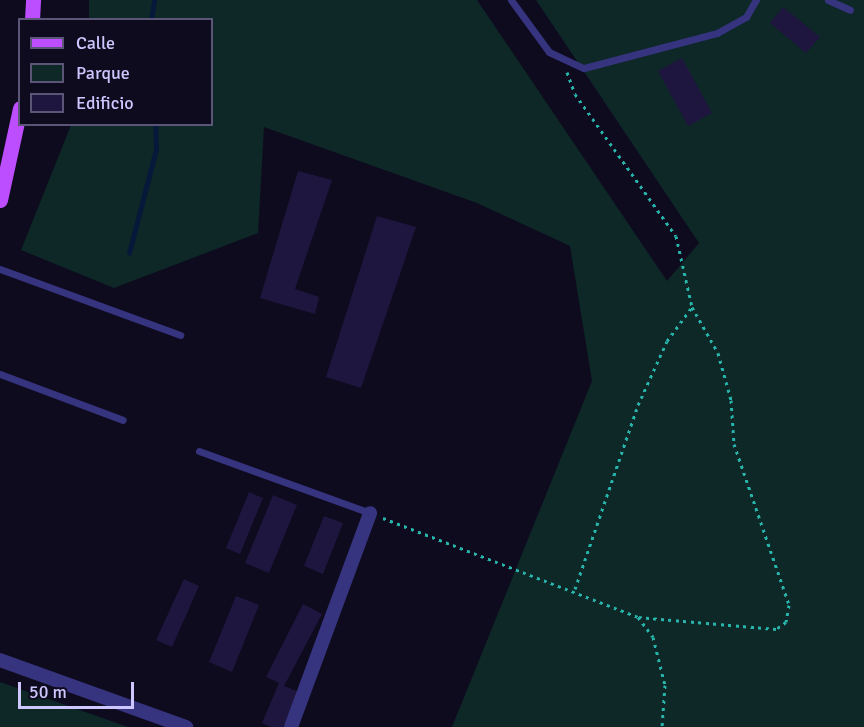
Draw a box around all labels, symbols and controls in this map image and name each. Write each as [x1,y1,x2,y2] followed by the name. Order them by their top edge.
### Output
[18,18,213,126] legend
[76,32,115,54] text: Calle
[76,62,130,84] text: Parque
[76,92,134,114] text: Edificio
[21,670,136,708] scale bar
[29,681,67,703] text: 50 m

